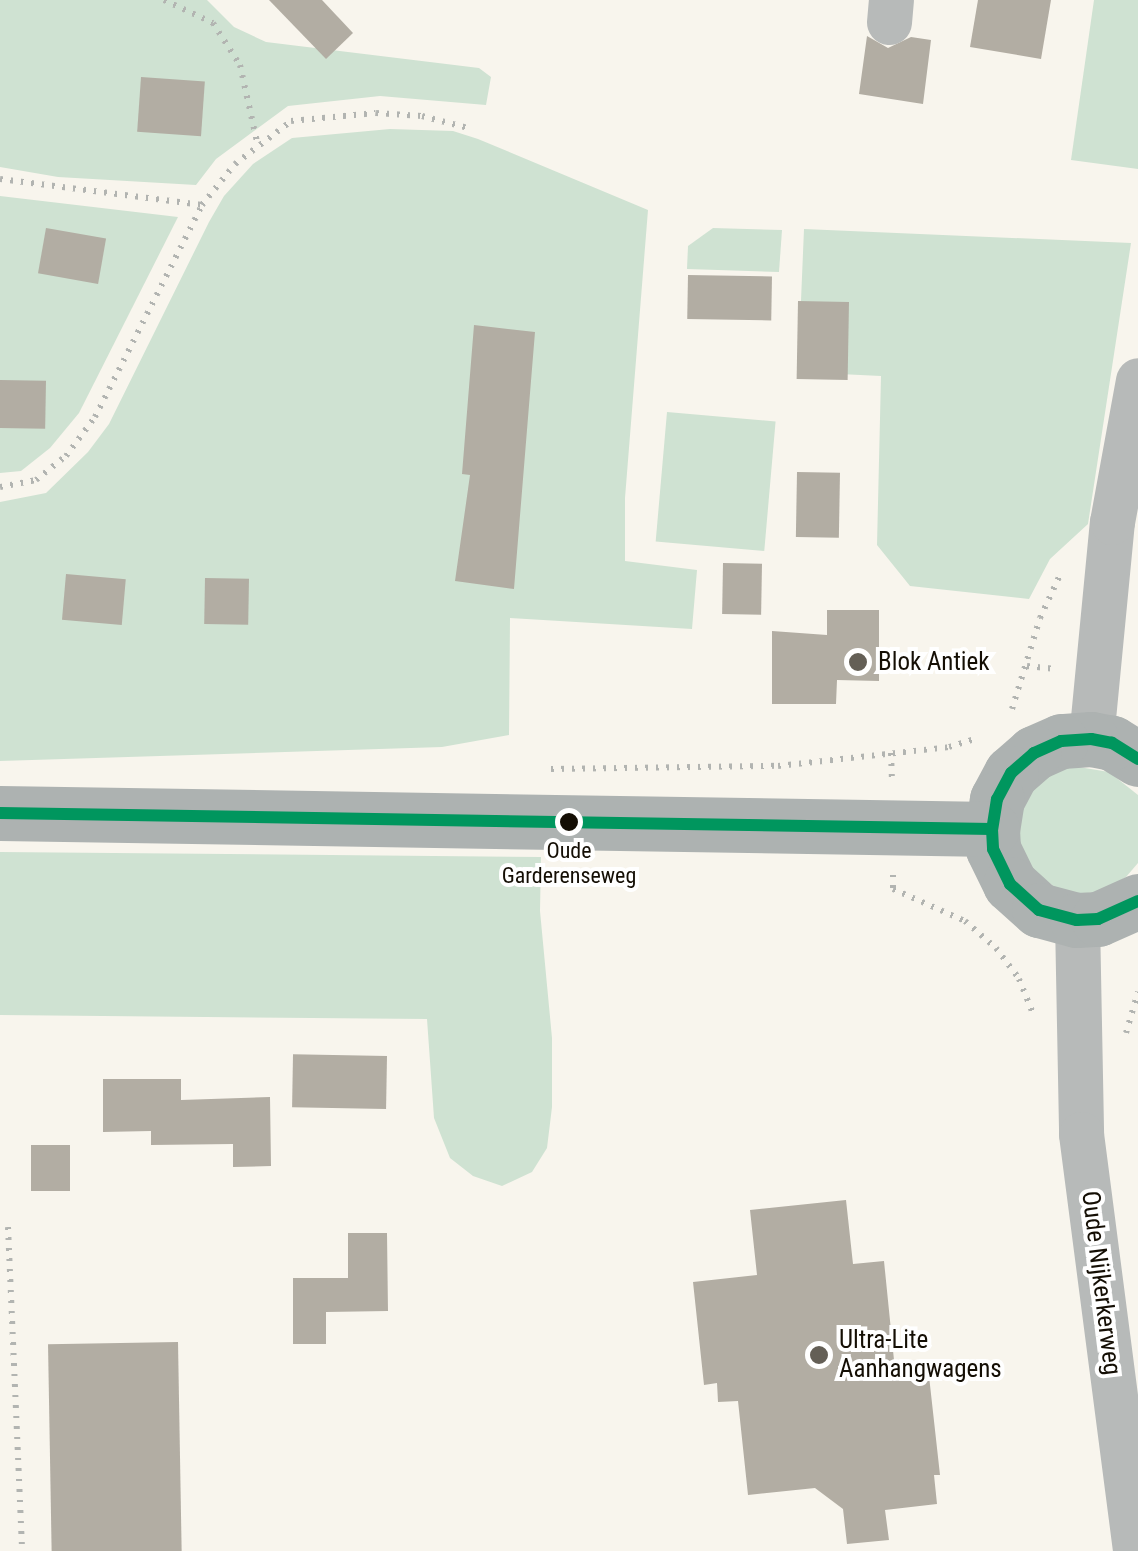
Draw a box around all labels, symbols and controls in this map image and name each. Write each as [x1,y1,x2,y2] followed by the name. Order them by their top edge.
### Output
[878,647,990,677] place label: Blok Antiek
[847,651,869,673] marker: Blok Antiek
[559,812,579,832] marker: Oude Garderenseweg
[502,837,636,888] place label: Oude Garderenseweg
[1075,1189,1127,1377] street label: Oude Nijkerkerweg
[839,1326,1002,1385] place label: Ultra-Lite Aanhangwagens
[808,1344,830,1366] marker: Ultra-Lite Aanhangwagens

